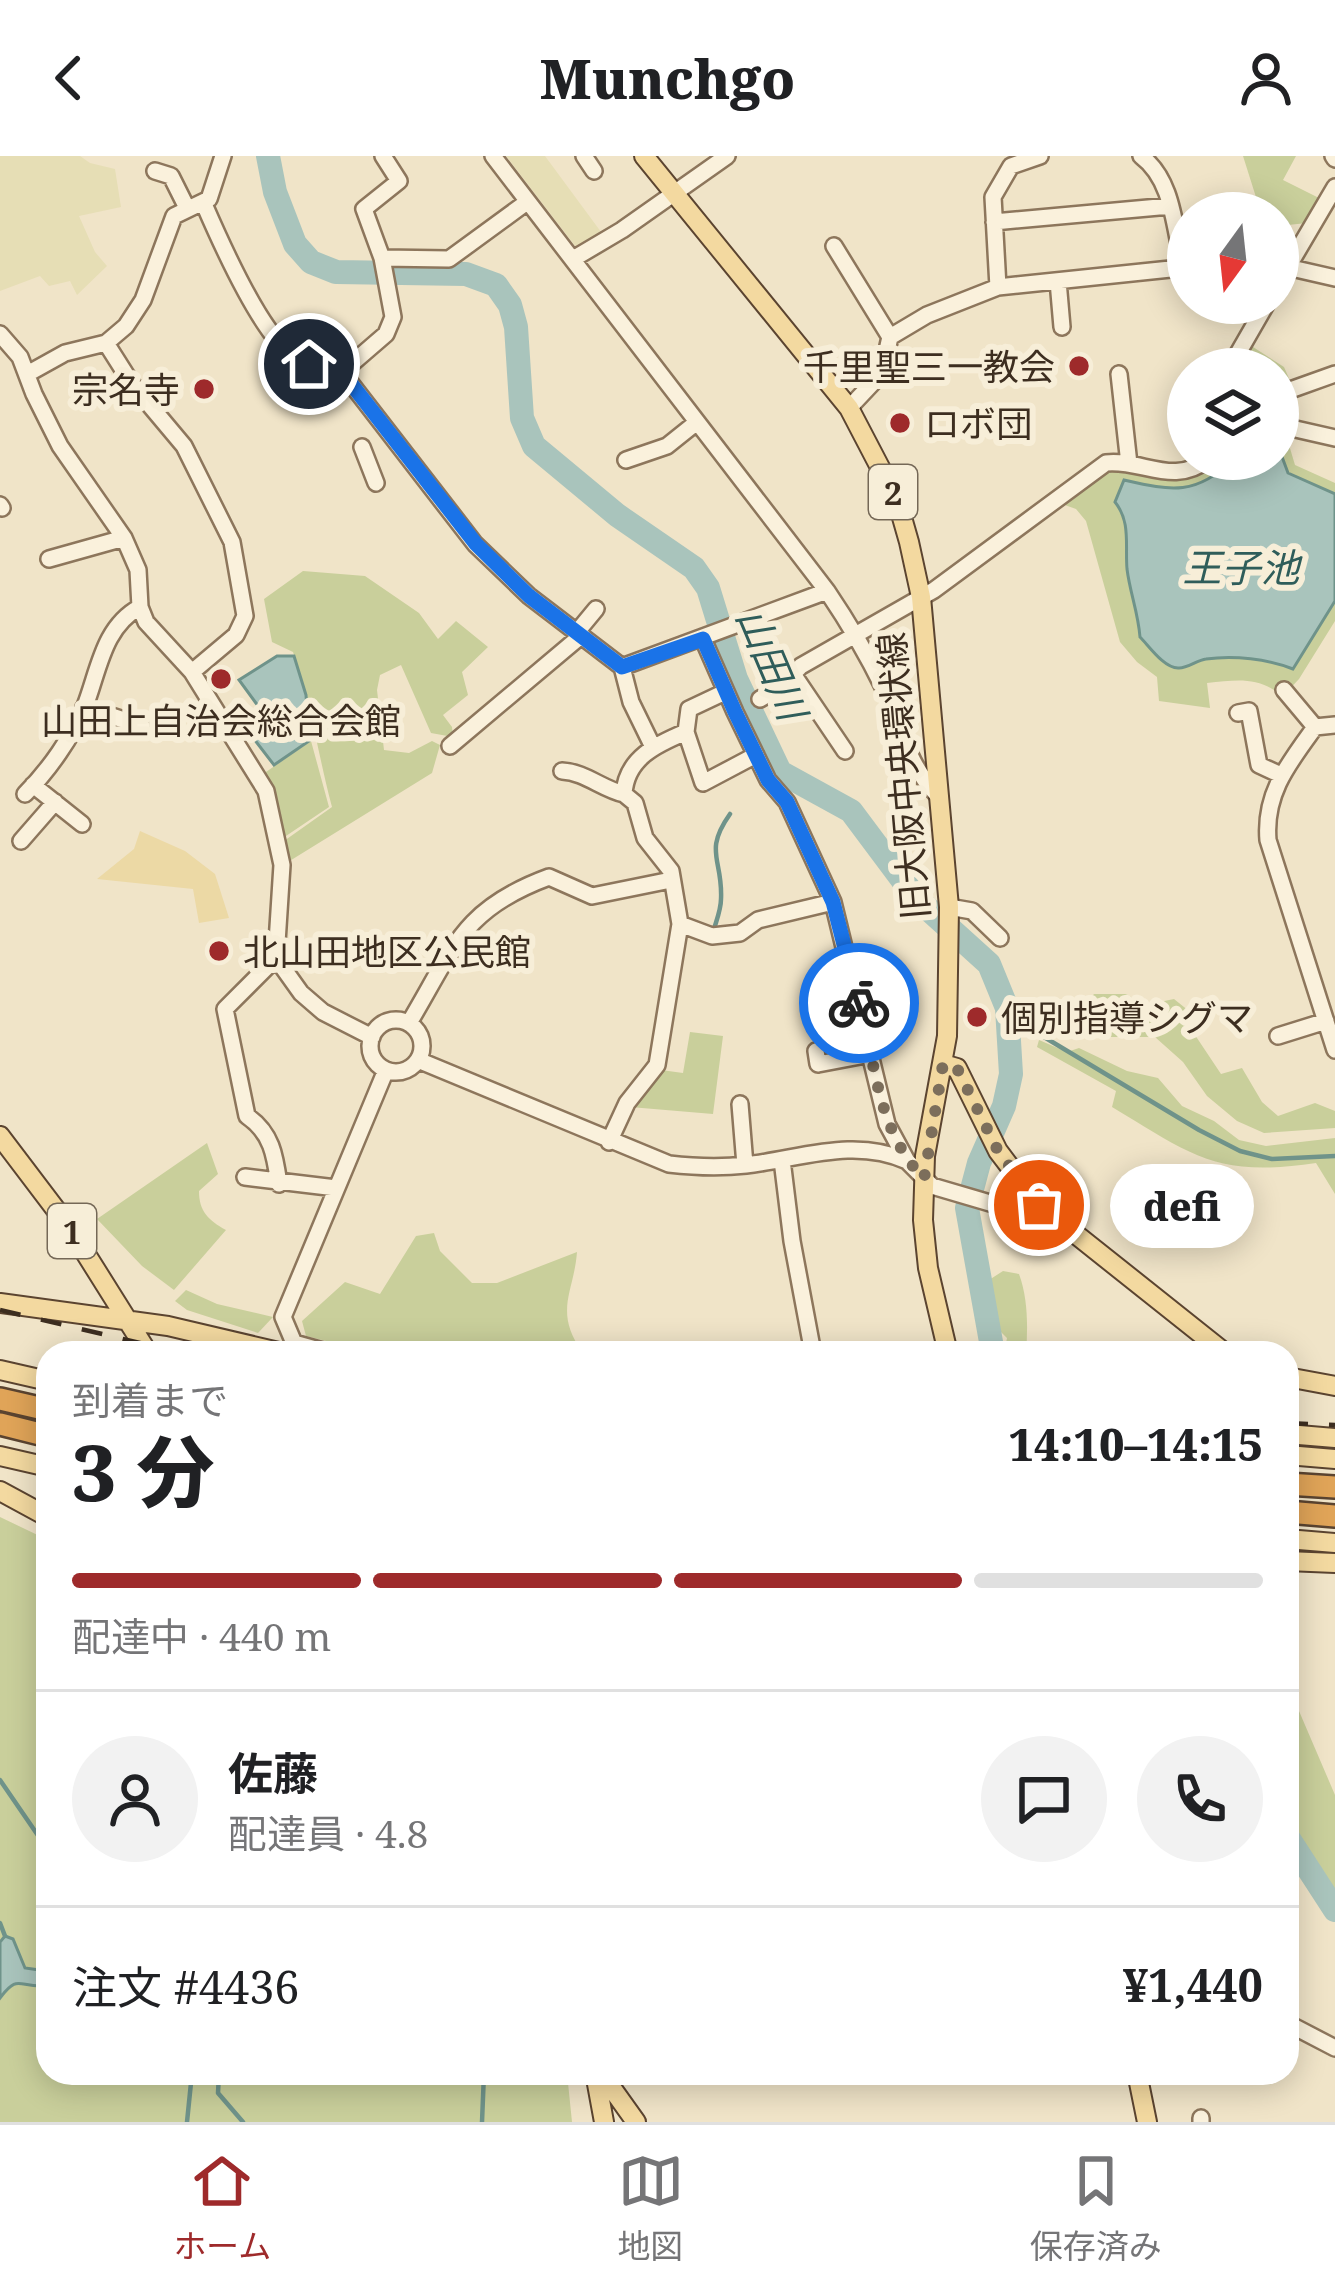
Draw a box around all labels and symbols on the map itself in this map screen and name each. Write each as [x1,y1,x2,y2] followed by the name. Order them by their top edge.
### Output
[1167,192,1299,324] north arrow
[258,313,360,415] pin
[803,342,1055,391] place label: 千里聖三一教会
[1066,353,1092,379] marker: 千里聖三一教会
[72,365,180,414] place label: 宗名寺
[191,376,217,402] marker: 宗名寺
[924,399,1032,448] place label: ロボ団
[887,410,913,436] marker: ロボ団
[869,465,917,519] road number: 2
[1182,540,1303,593] water label: 王子池
[726,599,822,731] water label: 山田川
[866,630,940,922] street label: 旧大阪中央環状線
[208,666,234,692] marker: 山田上自治会総合会館
[41,696,401,745] place label: 山田上自治会総合会館
[243,927,531,976] place label: 北山田地区公民館
[206,938,232,964] marker: 北山田地区公民館
[799,943,919,1063] courier
[1001,993,1253,1042] place label: 個別指導シグマ
[964,1004,990,1030] marker: 個別指導シグマ
[988,1154,1090,1256] pin
[1111,1163,1255,1247] callout: defi
[48,1204,96,1258] road number: 1

